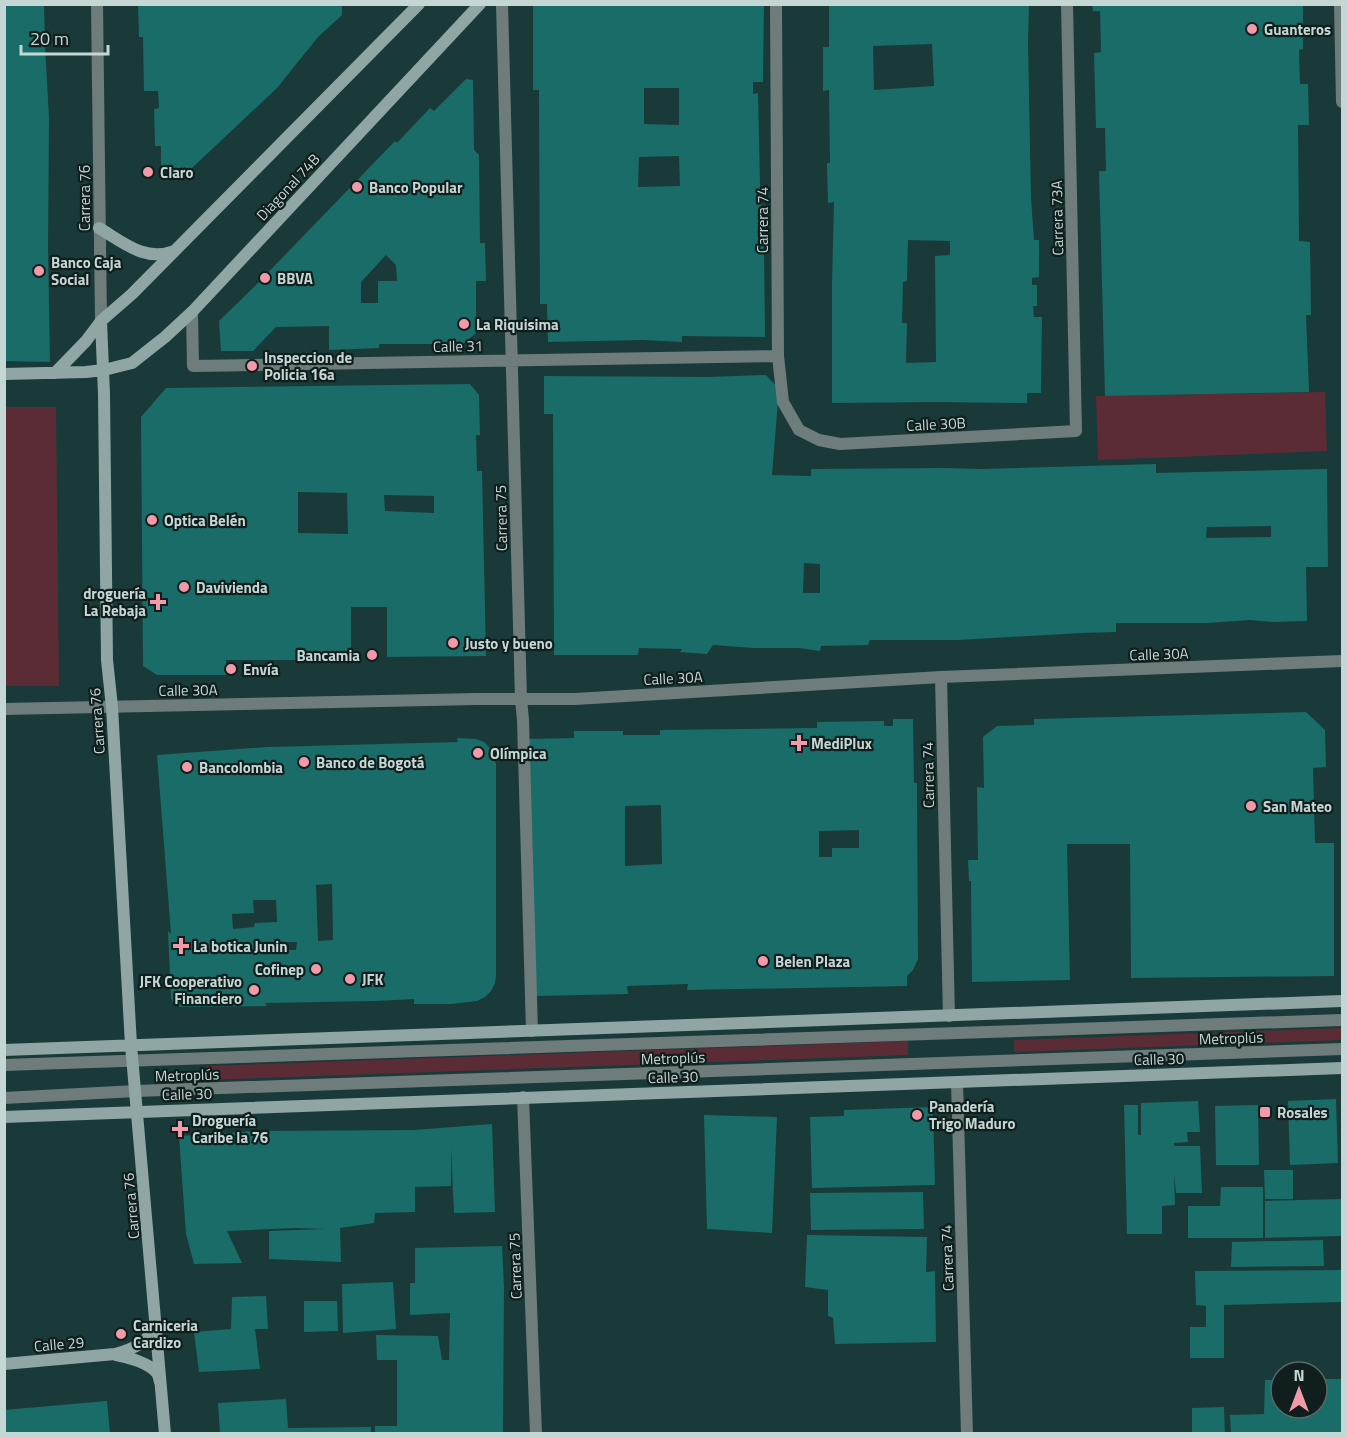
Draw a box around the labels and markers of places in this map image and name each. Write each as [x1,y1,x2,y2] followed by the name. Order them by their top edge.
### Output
[1264,18,1331,41] place label: Guanteros
[1245,22,1259,36] marker: Guanteros
[160,161,193,184] place label: Claro
[141,165,155,179] marker: Claro
[369,176,463,199] place label: Banco Popular
[350,180,364,194] marker: Banco Popular
[51,251,122,291] place label: Banco Caja Social
[32,264,46,278] marker: Banco Caja Social
[277,267,313,290] place label: BBVA
[258,271,272,285] marker: BBVA
[476,313,559,336] place label: La Riquisima
[457,317,471,331] marker: La Riquisima
[264,346,352,386] place label: Inspeccion de Policia 16a
[245,359,259,373] marker: Inspeccion de Policia 16a
[164,509,246,532] place label: Optica Belén
[145,513,159,527] marker: Optica Belén
[196,576,268,599] place label: Davivienda
[177,580,191,594] marker: Davivienda
[83,582,146,622] place label: droguería La Rebaja
[151,595,165,609] marker: droguería La Rebaja
[465,632,553,655] place label: Justo y bueno
[446,636,460,650] marker: Justo y bueno
[296,644,360,667] place label: Bancamia
[365,648,379,662] marker: Bancamia
[243,658,279,681] place label: Envía
[224,662,238,676] marker: Envía
[811,732,872,755] place label: MediPlux
[792,736,806,750] marker: MediPlux
[490,742,547,765] place label: Olímpica
[471,746,485,760] marker: Olímpica
[316,751,425,774] place label: Banco de Bogotá
[297,755,311,769] marker: Banco de Bogotá
[199,756,283,779] place label: Bancolombia
[180,760,194,774] marker: Bancolombia
[1263,795,1332,818] place label: San Mateo
[1244,799,1258,813] marker: San Mateo
[193,935,287,958] place label: La botica Junin
[174,939,188,953] marker: La botica Junin
[775,950,850,973] place label: Belen Plaza
[756,954,770,968] marker: Belen Plaza
[255,958,304,981] place label: Cofinep
[309,962,323,976] marker: Cofinep
[362,968,383,991] place label: JFK
[140,970,242,1010] place label: JFK Cooperativo Financiero
[343,972,357,986] marker: JFK
[247,983,261,997] marker: JFK Cooperativo Financiero
[929,1095,1015,1135] place label: Panadería Trigo Maduro
[1277,1101,1328,1124] place label: Rosales
[1258,1105,1272,1119] marker: Rosales
[910,1108,924,1122] marker: Panadería Trigo Maduro
[192,1109,268,1149] place label: Droguería Caribe la 76
[173,1122,187,1136] marker: Droguería Caribe la 76
[133,1314,198,1354] place label: Carniceria Cardizo
[114,1327,128,1341] marker: Carniceria Cardizo

